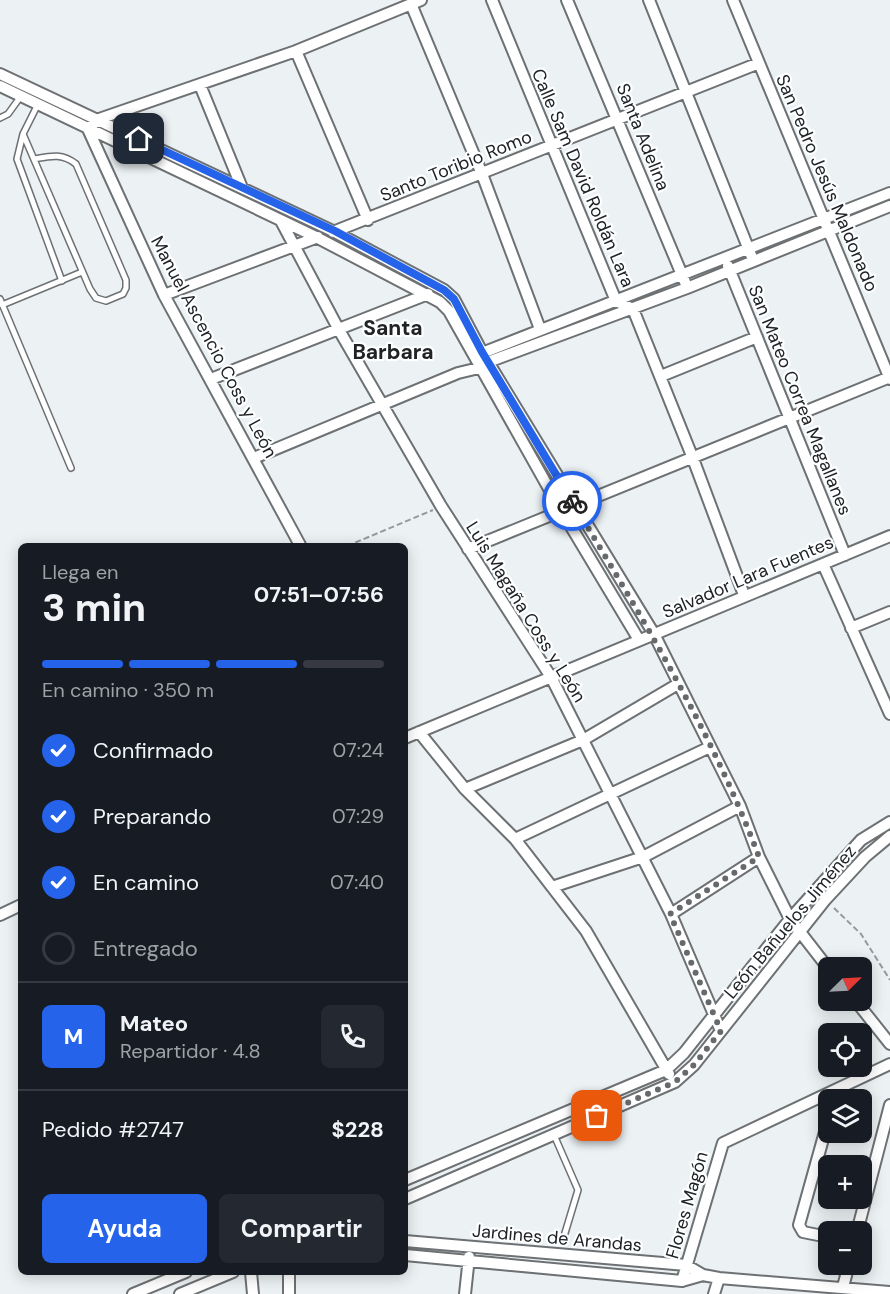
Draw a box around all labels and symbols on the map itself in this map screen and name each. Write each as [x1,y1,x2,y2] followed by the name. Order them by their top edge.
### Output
[526,65,640,291] street label: Calle Sam David Roldán Lara
[770,71,884,295] street label: San Pedro Jesús Maldonado
[611,80,675,194] street label: Santa Adelina
[113,113,164,164] pin
[377,125,535,207] street label: Santo Toribio Romo
[145,232,283,462] street label: Manuel Ascencio Coss y León
[743,281,857,519] street label: San Mateo Correa Magallanes
[352,314,434,366] district label: Santa Barbara
[542,471,602,531] courier
[460,517,592,707] street label: Luis Magaña Coss y León
[659,530,837,624] street label: Salvador Lara Fuentes
[719,840,861,1004] street label: León Bañuelos Jiménez
[818,957,872,1011] north arrow
[571,1090,622,1141] pin
[660,1149,714,1261] street label: Flores Magón
[471,1219,643,1257] street label: Jardines de Arandas

